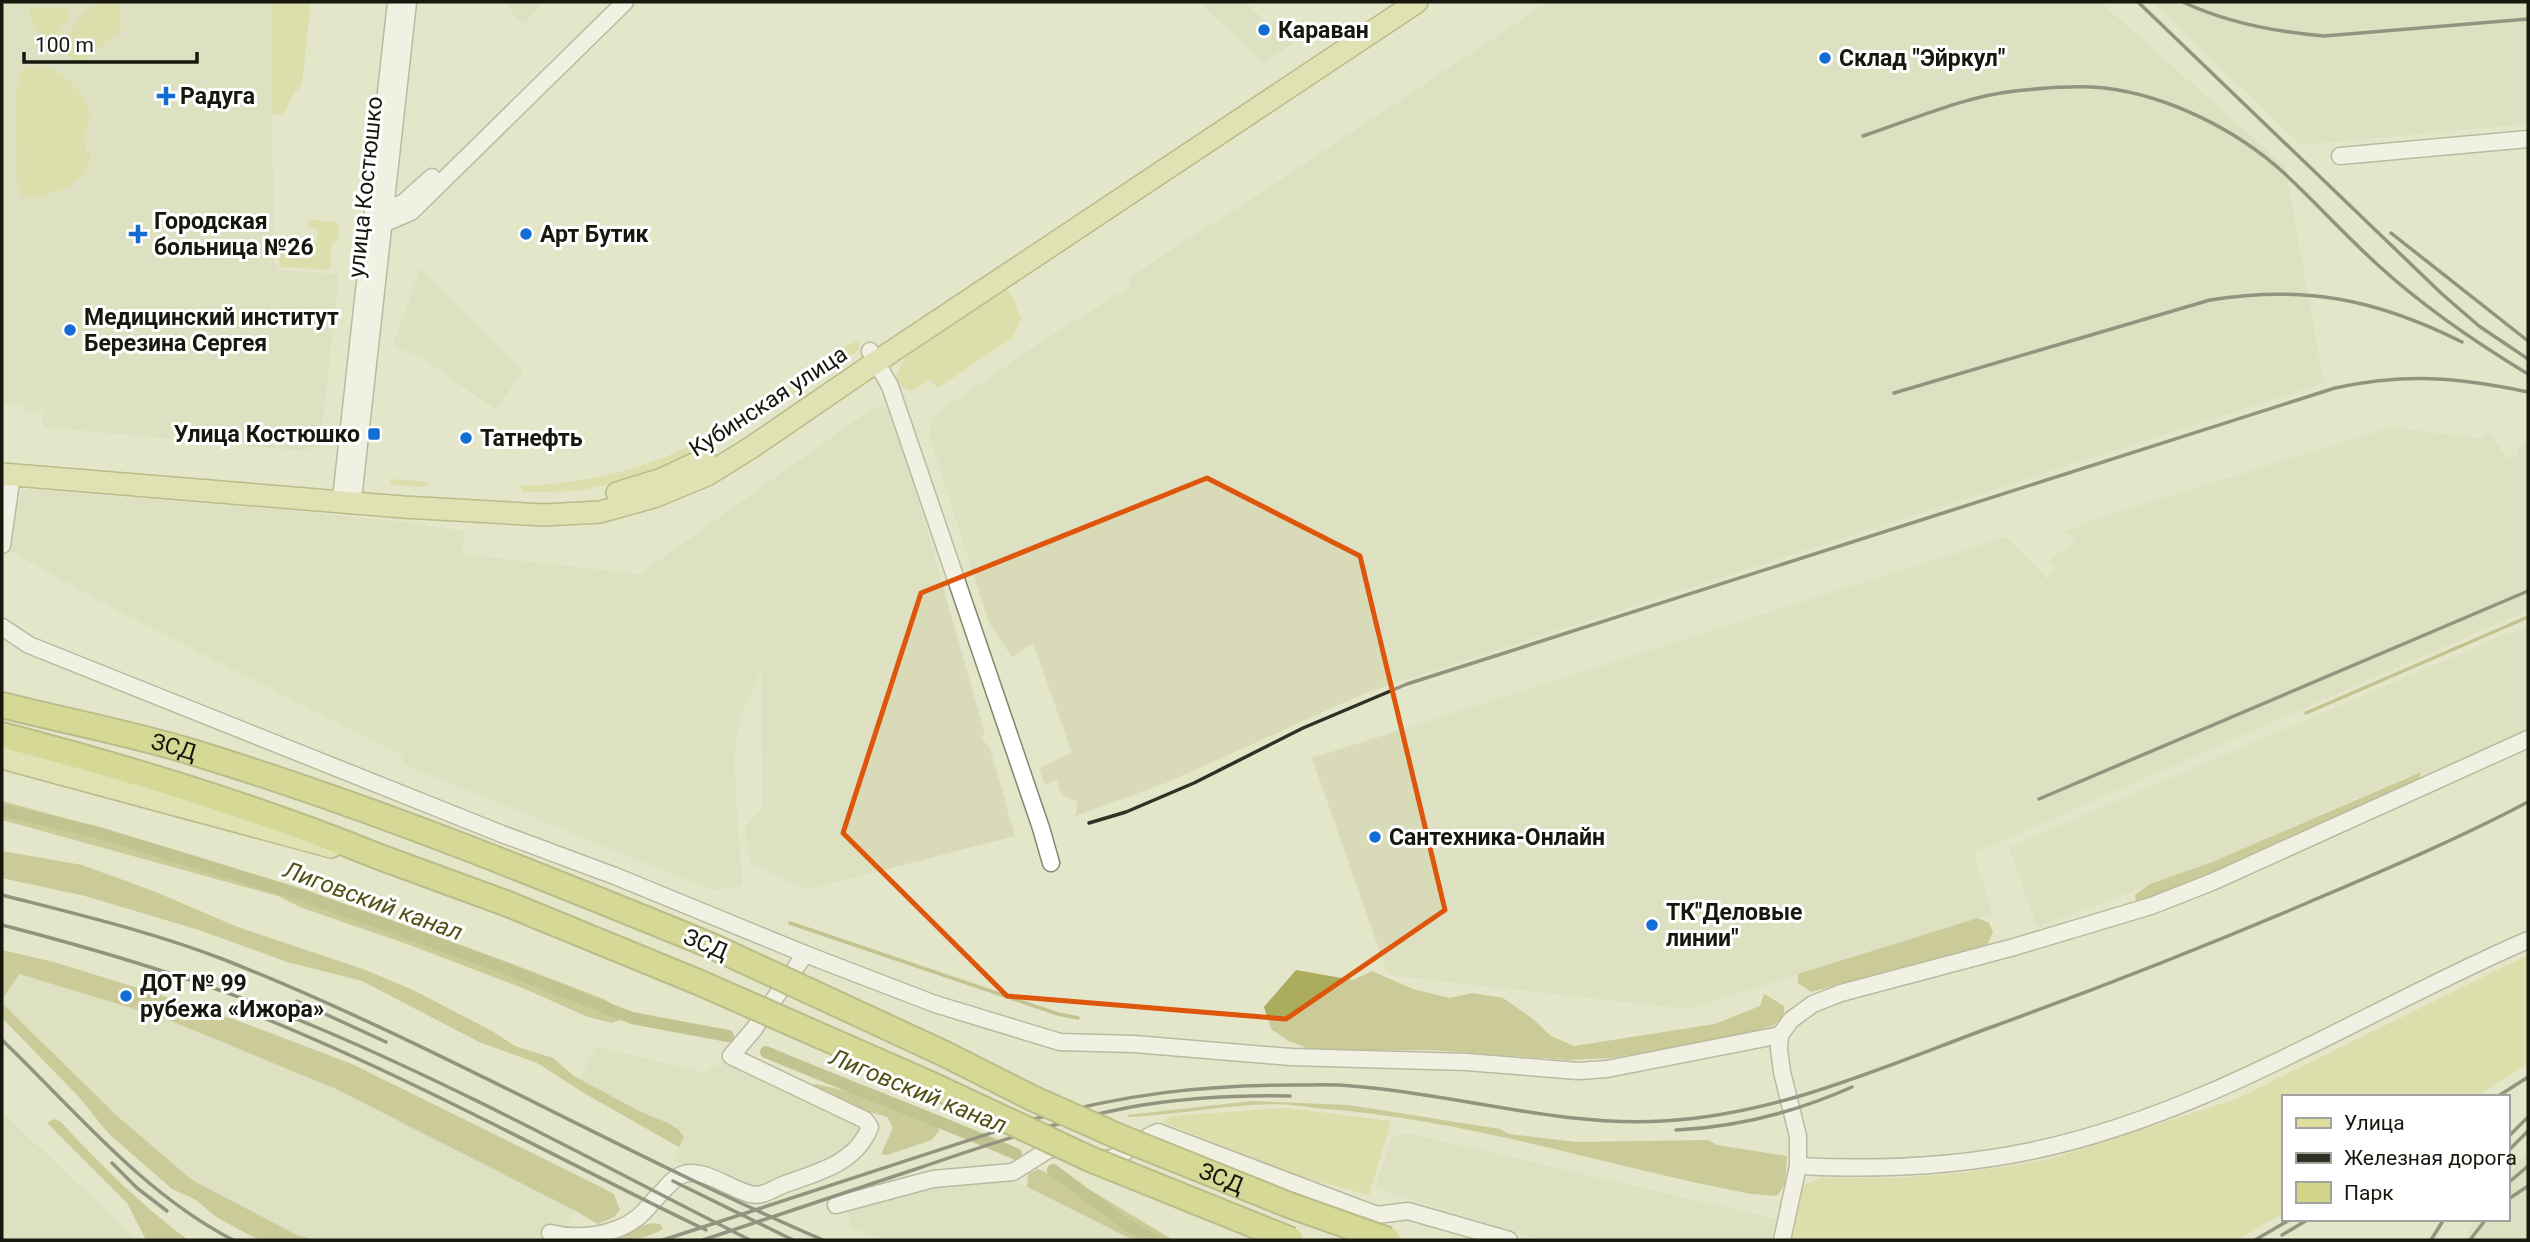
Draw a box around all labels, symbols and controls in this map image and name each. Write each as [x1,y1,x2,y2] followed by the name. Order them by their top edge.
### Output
[1278,17,1369,44] place label: Караван
[24,21,198,65] scale bar
[1256,22,1272,38] marker: Караван
[35,33,94,57] text: 100 m
[1839,45,2005,72] place label: Склад "Эйркул"
[1817,50,1833,66] marker: Склад "Эйркул"
[180,83,255,110] place label: Радуга
[158,88,174,104] marker: Радуга
[343,95,388,279] street label: улица Костюшко
[154,208,314,261] place label: Городская больница №26
[540,221,649,248] place label: Арт Бутик
[128,224,148,244] marker: Городская больница №26
[518,226,534,242] marker: Арт Бутик
[84,304,339,357] place label: Медицинский институт Березина Сергея
[62,322,78,338] marker: Медицинский институт Березина Сергея
[684,340,852,463] street label: Кубинская улица
[174,421,360,448] place label: Улица Костюшко
[480,425,583,452] place label: Татнефть
[366,426,382,442] marker: Улица Костюшко
[458,430,474,446] marker: Татнефть
[148,728,200,767] street label: ЗСД
[1389,824,1605,851] place label: Сантехника-Онлайн
[1367,829,1383,845] marker: Сантехника-Онлайн
[279,855,466,946] water label: Лиговский канал
[1666,899,1802,952] place label: ТК"Деловые линии"
[1644,917,1660,933] marker: ТК"Деловые линии"
[679,923,732,966] street label: ЗСД
[140,970,324,1023] place label: ДОТ № 99 рубежа «Ижора»
[118,988,134,1004] marker: ДОТ № 99 рубежа «Ижора»
[824,1042,1011,1139] water label: Лиговский канал
[2282,1095,2509,1221] legend
[2344,1111,2405,1135] text: Улица
[2344,1146,2517,1170] text: Железная дорога
[1195,1157,1248,1199] street label: ЗСД
[2344,1181,2394,1205] text: Парк

